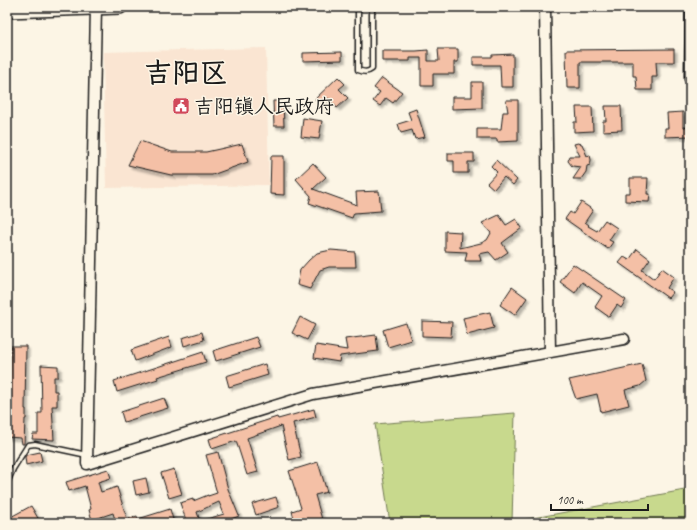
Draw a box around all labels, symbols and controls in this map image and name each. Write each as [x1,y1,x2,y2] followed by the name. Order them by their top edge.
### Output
[144,55,228,90] district label: 吉阳区
[194,94,334,119] place label: 吉阳镇人民政府
[171,96,191,116] public building icon: 吉阳镇人民政府
[551,486,648,512] scale bar
[557,492,584,508] text: 100 m

